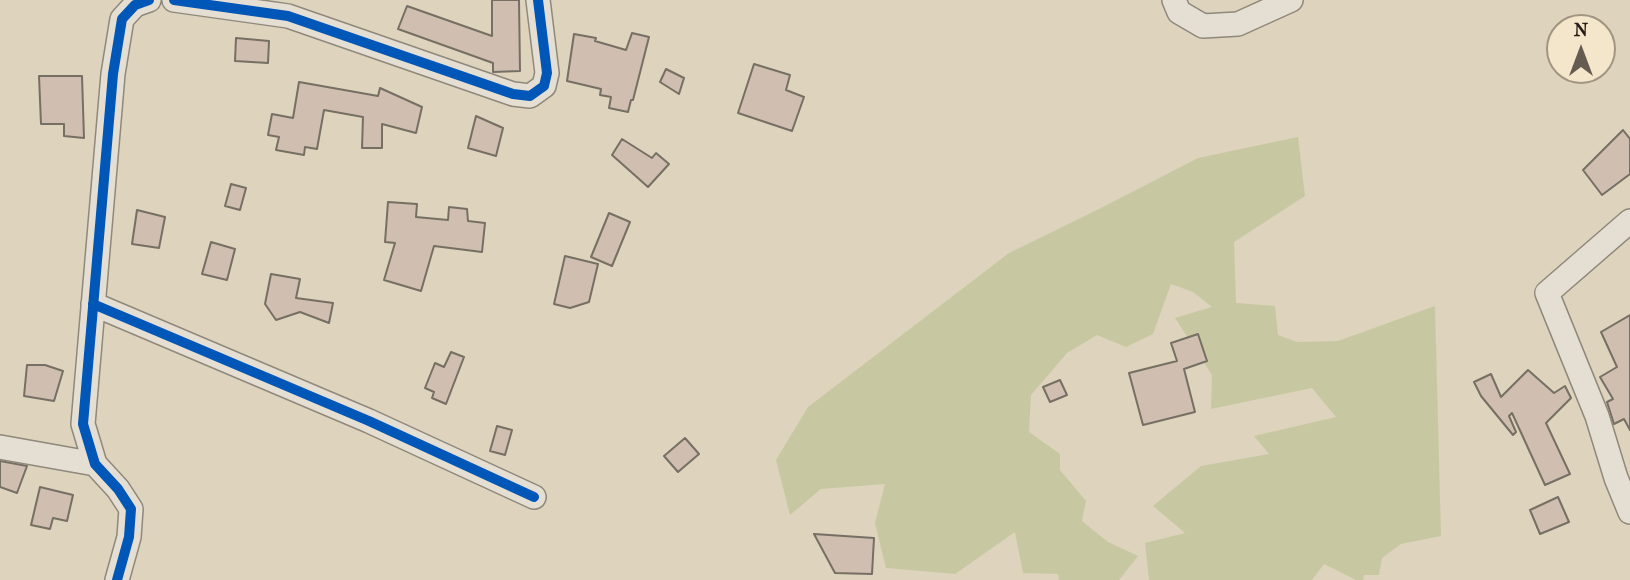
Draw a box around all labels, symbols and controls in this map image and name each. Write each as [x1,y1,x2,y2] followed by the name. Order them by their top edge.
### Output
[1546,14,1616,84] north arrow
[1574,19,1588,41] text: N

